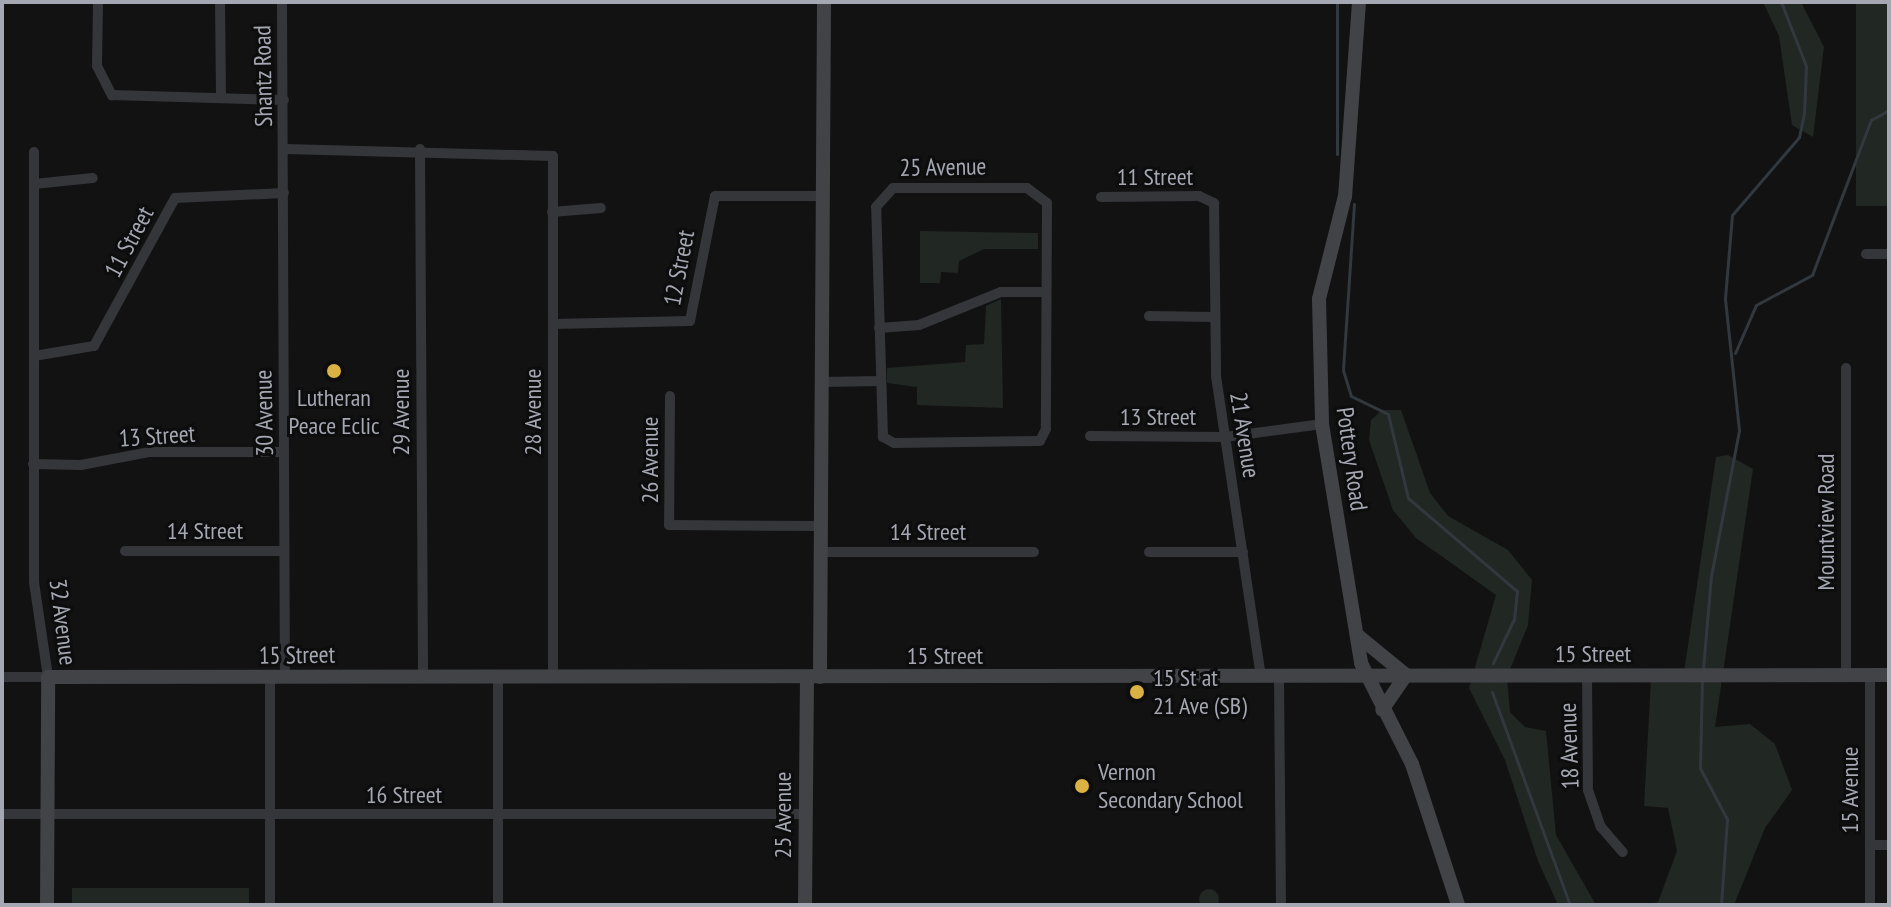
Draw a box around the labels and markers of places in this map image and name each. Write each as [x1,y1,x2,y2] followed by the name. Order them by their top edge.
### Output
[325,362,343,380] marker: Lutheran Peace Eclic
[289,384,379,440] place label: Lutheran Peace Eclic
[1153,664,1247,720] place label: 15 St at 21 Ave (SB)
[1128,683,1146,701] marker: 15 St at 21 Ave (SB)
[1098,758,1243,814] place label: Vernon Secondary School
[1073,777,1091,795] marker: Vernon Secondary School

